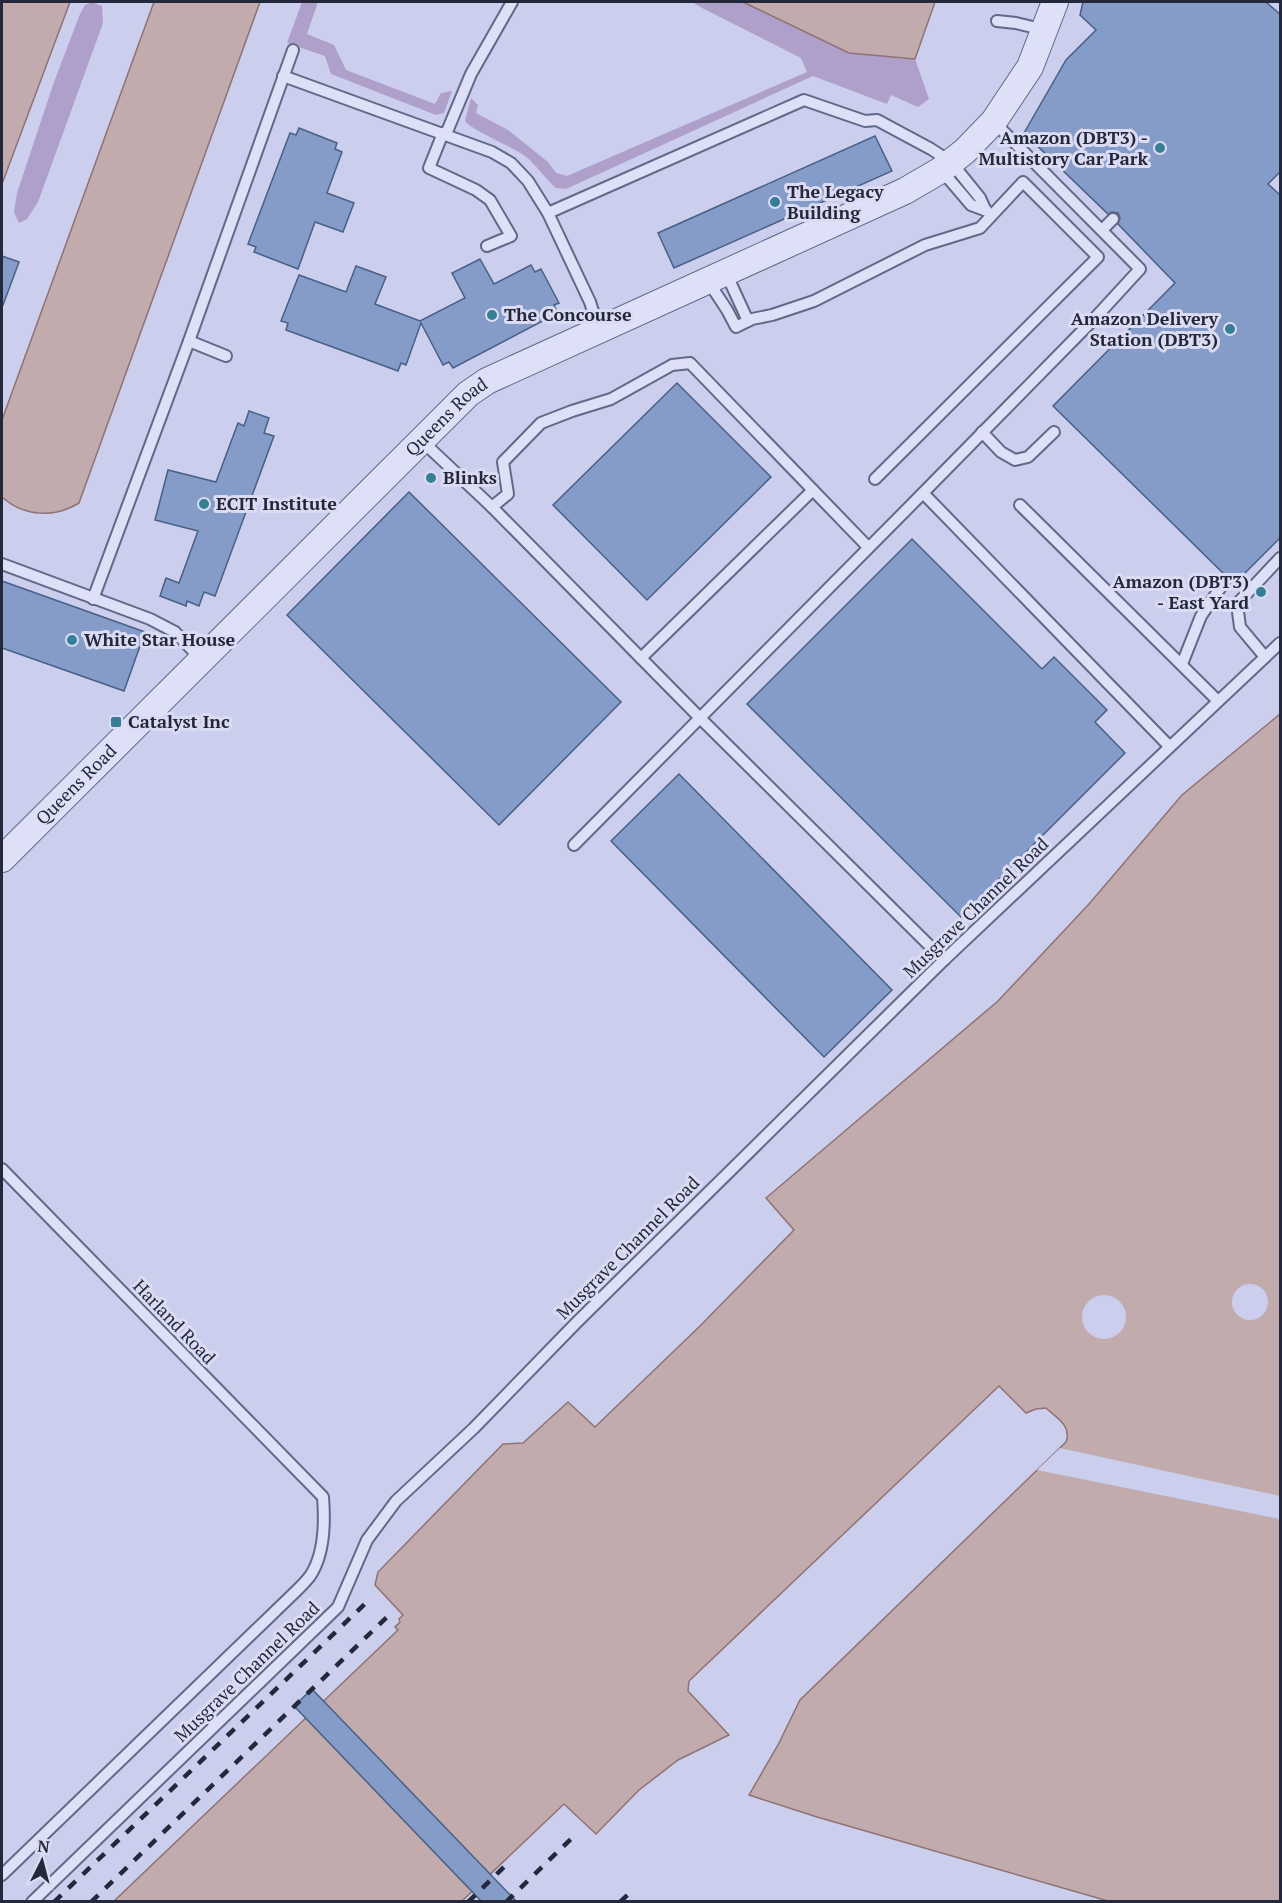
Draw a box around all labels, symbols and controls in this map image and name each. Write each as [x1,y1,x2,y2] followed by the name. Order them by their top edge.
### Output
[979,125,1149,170] place label: Amazon (DBT3) - Multistory Car Park
[1153,141,1167,155] marker: Amazon (DBT3) - Multistory Car Park
[787,179,884,224] place label: The Legacy Building
[768,195,782,209] marker: The Legacy Building
[504,302,632,326] place label: The Concourse
[1071,306,1218,351] place label: Amazon Delivery Station (DBT3)
[485,308,499,322] marker: The Concourse
[1223,322,1237,336] marker: Amazon Delivery Station (DBT3)
[400,371,492,461] street label: Queens Road
[443,465,497,489] place label: Blinks
[424,471,438,485] marker: Blinks
[216,491,337,515] place label: ECIT Institute
[197,497,211,511] marker: ECIT Institute
[1112,569,1249,614] place label: Amazon (DBT3) - East Yard
[1254,585,1268,599] marker: Amazon (DBT3) - East Yard
[84,627,236,651] place label: White Star House
[65,633,79,647] marker: White Star House
[128,709,230,733] place label: Catalyst Inc
[109,715,123,729] marker: Catalyst Inc
[30,739,121,830] street label: Queens Road
[898,832,1053,983] street label: Musgrave Channel Road
[551,1171,704,1324] street label: Musgrave Channel Road
[128,1274,221,1369] street label: Harland Road
[169,1596,324,1747] street label: Musgrave Channel Road
[12,1831,72,1891] north arrow
[36,1835,51,1858] text: N

